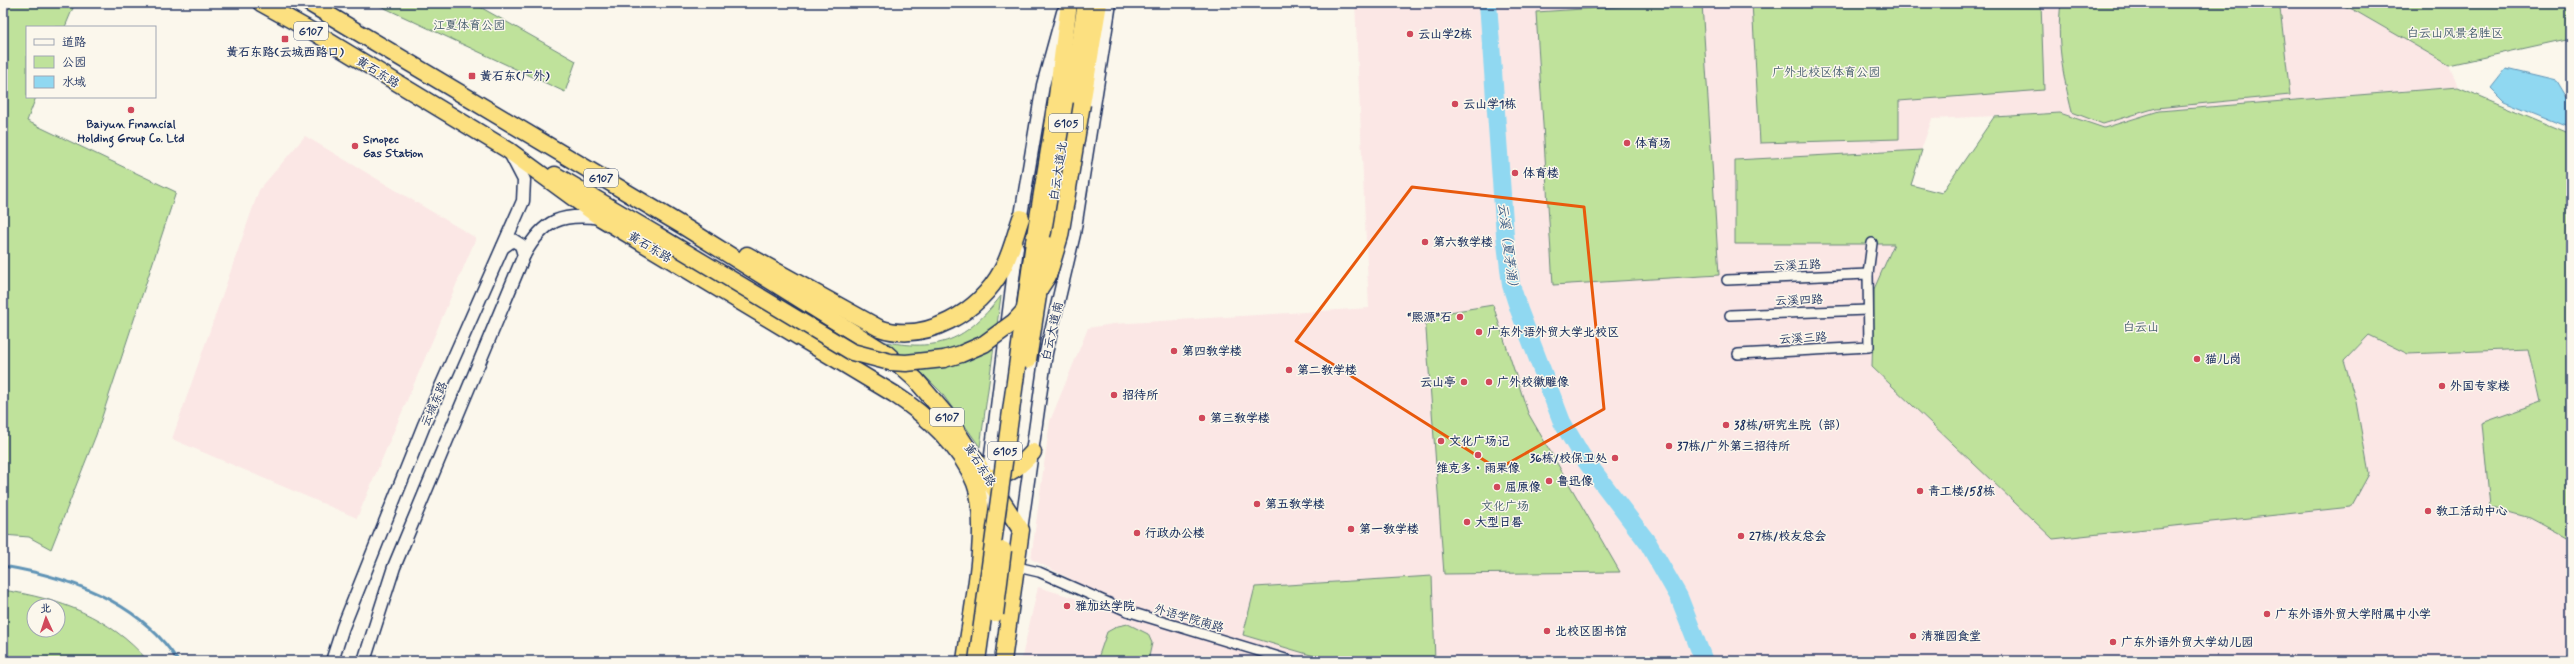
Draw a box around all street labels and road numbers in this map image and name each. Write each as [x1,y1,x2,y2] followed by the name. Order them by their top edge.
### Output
[294,22,328,40] road number: G107
[353,53,402,92] street label: 黄石东路
[1049,114,1083,132] road number: G105
[1046,140,1072,202] street label: 白云大道北
[584,169,618,187] road number: G107
[625,229,674,267] street label: 黄石东路
[1773,257,1821,275] street label: 云溪五路
[1775,292,1823,310] street label: 云溪四路
[1038,300,1068,362] street label: 白云大道南
[1779,330,1827,348] street label: 云溪三路
[418,379,452,430] street label: 云城东路
[930,408,964,426] road number: G107
[960,441,999,490] street label: 黄石东路
[988,442,1022,460] road number: G105
[1152,601,1226,637] street label: 外语学院南路

